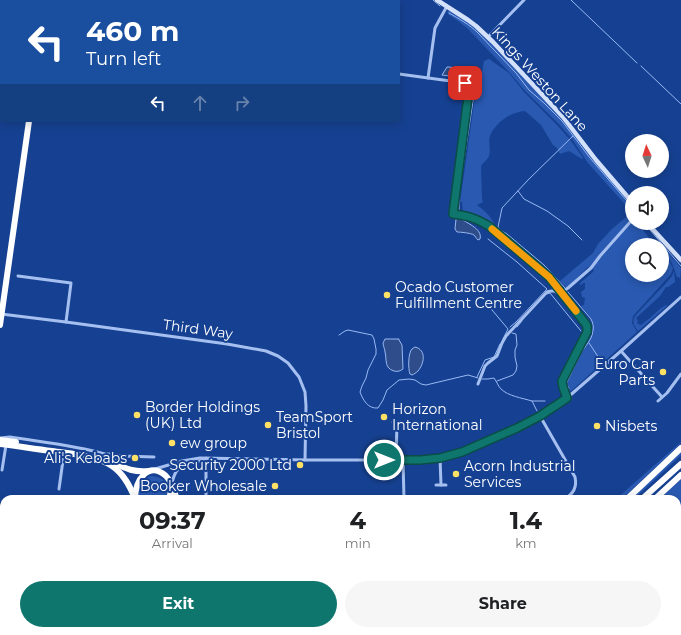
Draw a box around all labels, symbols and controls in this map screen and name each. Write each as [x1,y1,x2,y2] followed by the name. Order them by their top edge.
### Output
[86,14,179,48] text: 460 m
[20,16,72,68] icon: left
[488,23,592,135] street label: Kings Weston Lane
[86,48,161,70] text: Turn left
[448,66,482,100] pin
[454,72,476,94] icon: arrive
[147,92,169,114] icon: left
[189,92,211,114] icon: ahead
[231,92,253,114] icon: right
[625,134,669,178] north arrow
[625,134,669,282] map controls
[625,186,669,230] button: sound
[625,238,669,282] button: search
[395,278,522,312] place label: Ocado Customer Fulfillment Centre
[382,290,392,300] marker: Ocado Customer Fulfillment Centre
[162,315,234,343] street label: Third Way
[595,355,655,389] place label: Euro Car Parts
[658,367,668,377] marker: Euro Car Parts
[145,398,260,432] place label: Border Holdings (UK) Ltd
[392,400,483,434] place label: Horizon International
[276,408,353,442] place label: TeamSport Bristol
[132,410,142,420] marker: Border Holdings (UK) Ltd
[379,412,389,422] marker: Horizon International
[605,417,658,435] place label: Nisbets
[263,420,273,430] marker: TeamSport Bristol
[592,421,602,431] marker: Nisbets
[180,434,247,452] place label: ew group
[167,438,177,448] marker: ew group
[363,439,405,481] position arrow
[44,449,127,467] place label: Ali's Kebabs
[130,453,140,463] marker: Ali's Kebabs
[170,456,292,474] place label: Security 2000 Ltd
[464,457,576,491] place label: Acorn Industrial Services
[295,460,305,470] marker: Security 2000 Ltd
[451,469,461,479] marker: Acorn Industrial Services
[140,477,267,495] place label: Booker Wholesale
[270,481,280,491] marker: Booker Wholesale
[139,506,206,535] text: 09:37
[349,506,366,535] text: 4
[510,506,542,535] text: 1.4
[152,535,193,551] text: Arrival
[345,535,371,551] text: min
[515,535,537,551] text: km
[20,581,337,627] button: Exit
[345,581,661,627] button: Share

